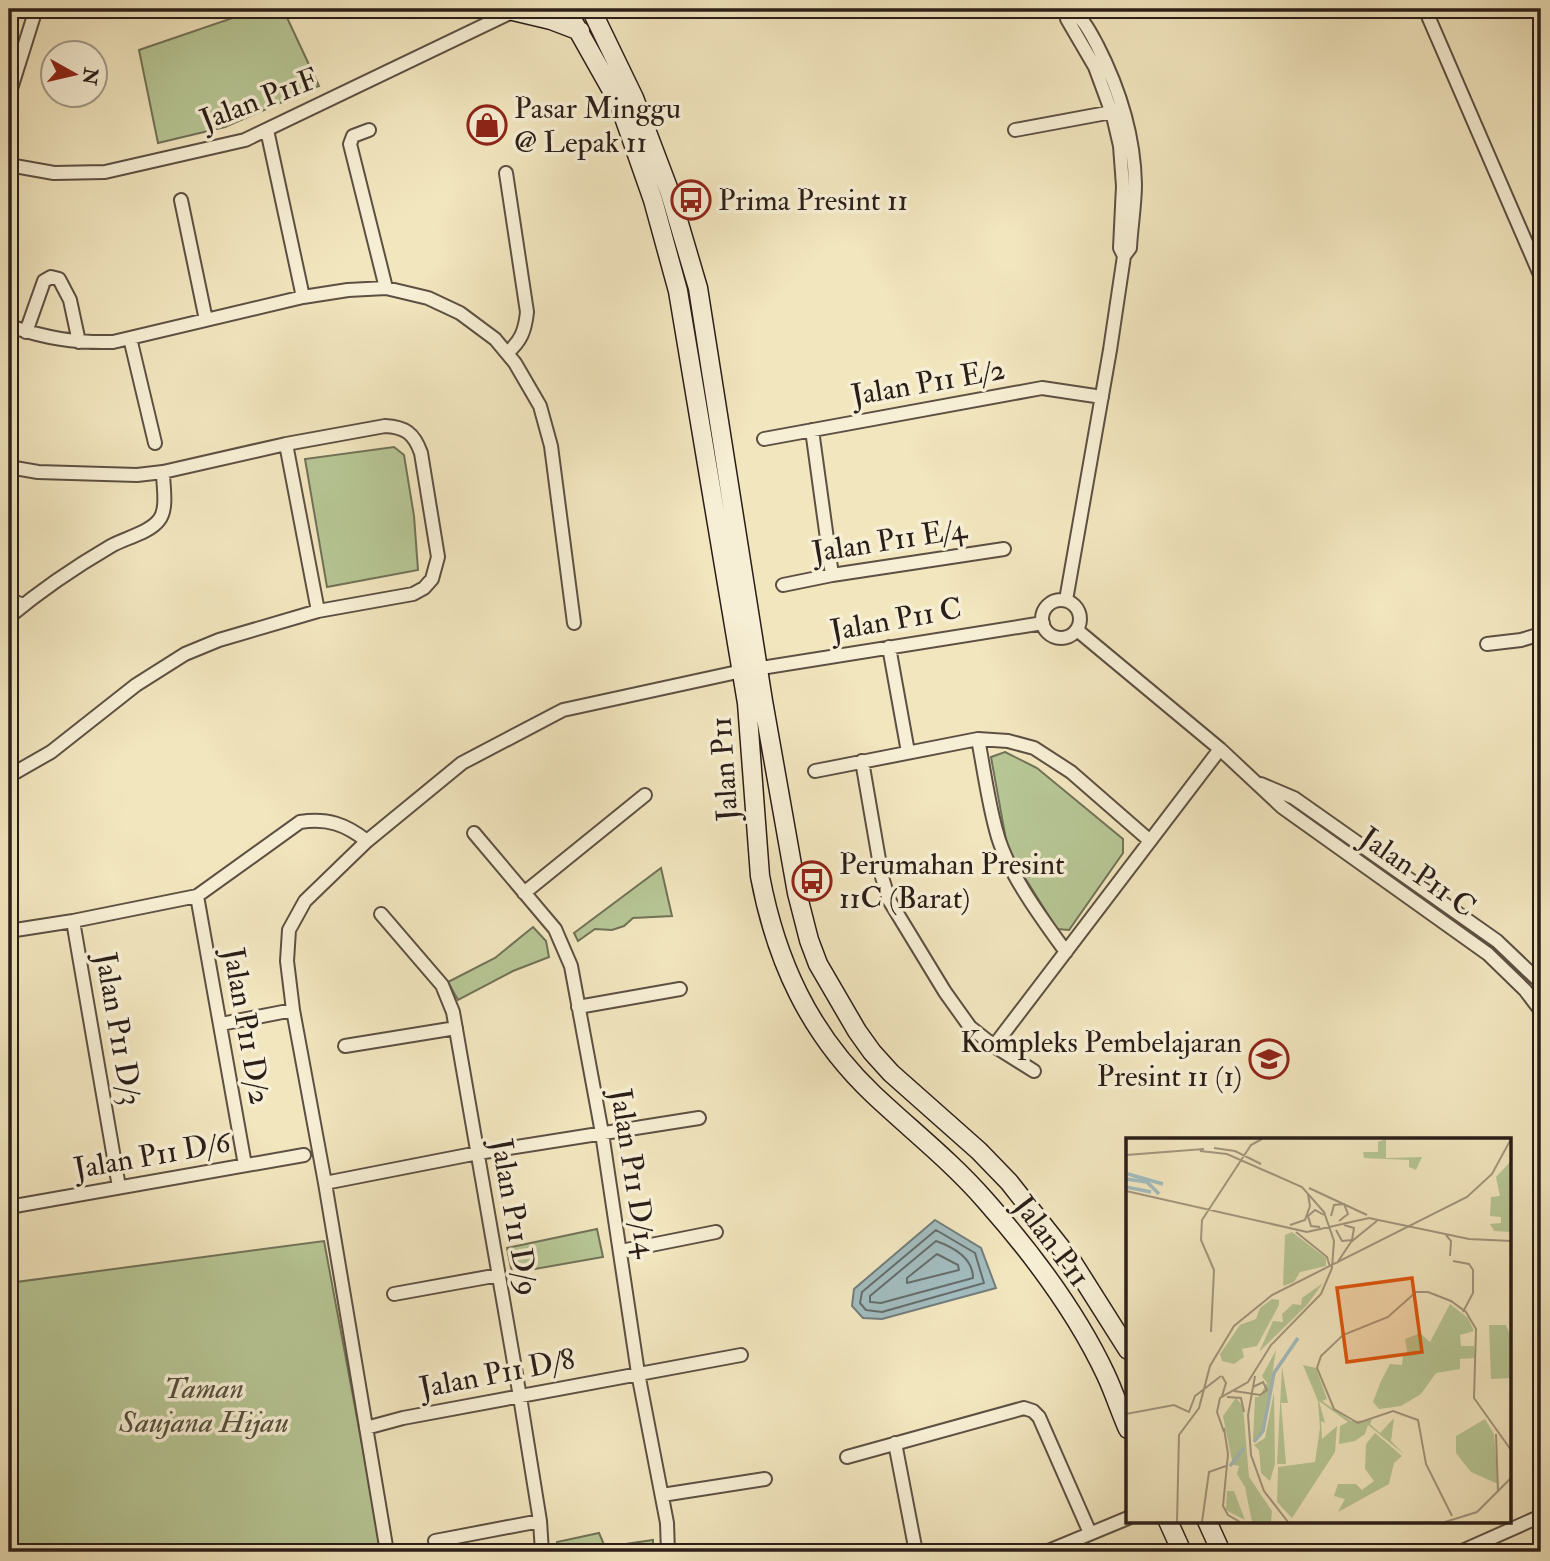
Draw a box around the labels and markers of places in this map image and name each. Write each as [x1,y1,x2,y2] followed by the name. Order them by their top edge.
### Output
[514,90,681,161] place label: Pasar Minggu @ Lepak 11
[466,104,508,146] shop icon: Pasar Minggu @ Lepak 11
[670,179,712,221] bus stop icon: Prima Presint 11
[718,182,908,219] place label: Prima Presint 11
[839,846,1065,917] place label: Perumahan Presint 11C (Barat)
[791,860,833,902] bus stop icon: Perumahan Presint 11C (Barat)
[960,1024,1242,1095] place label: Kompleks Pembelajaran Presint 11 (1)
[1248,1038,1290,1080] school or university icon: Kompleks Pembelajaran Presint 11 (1)

